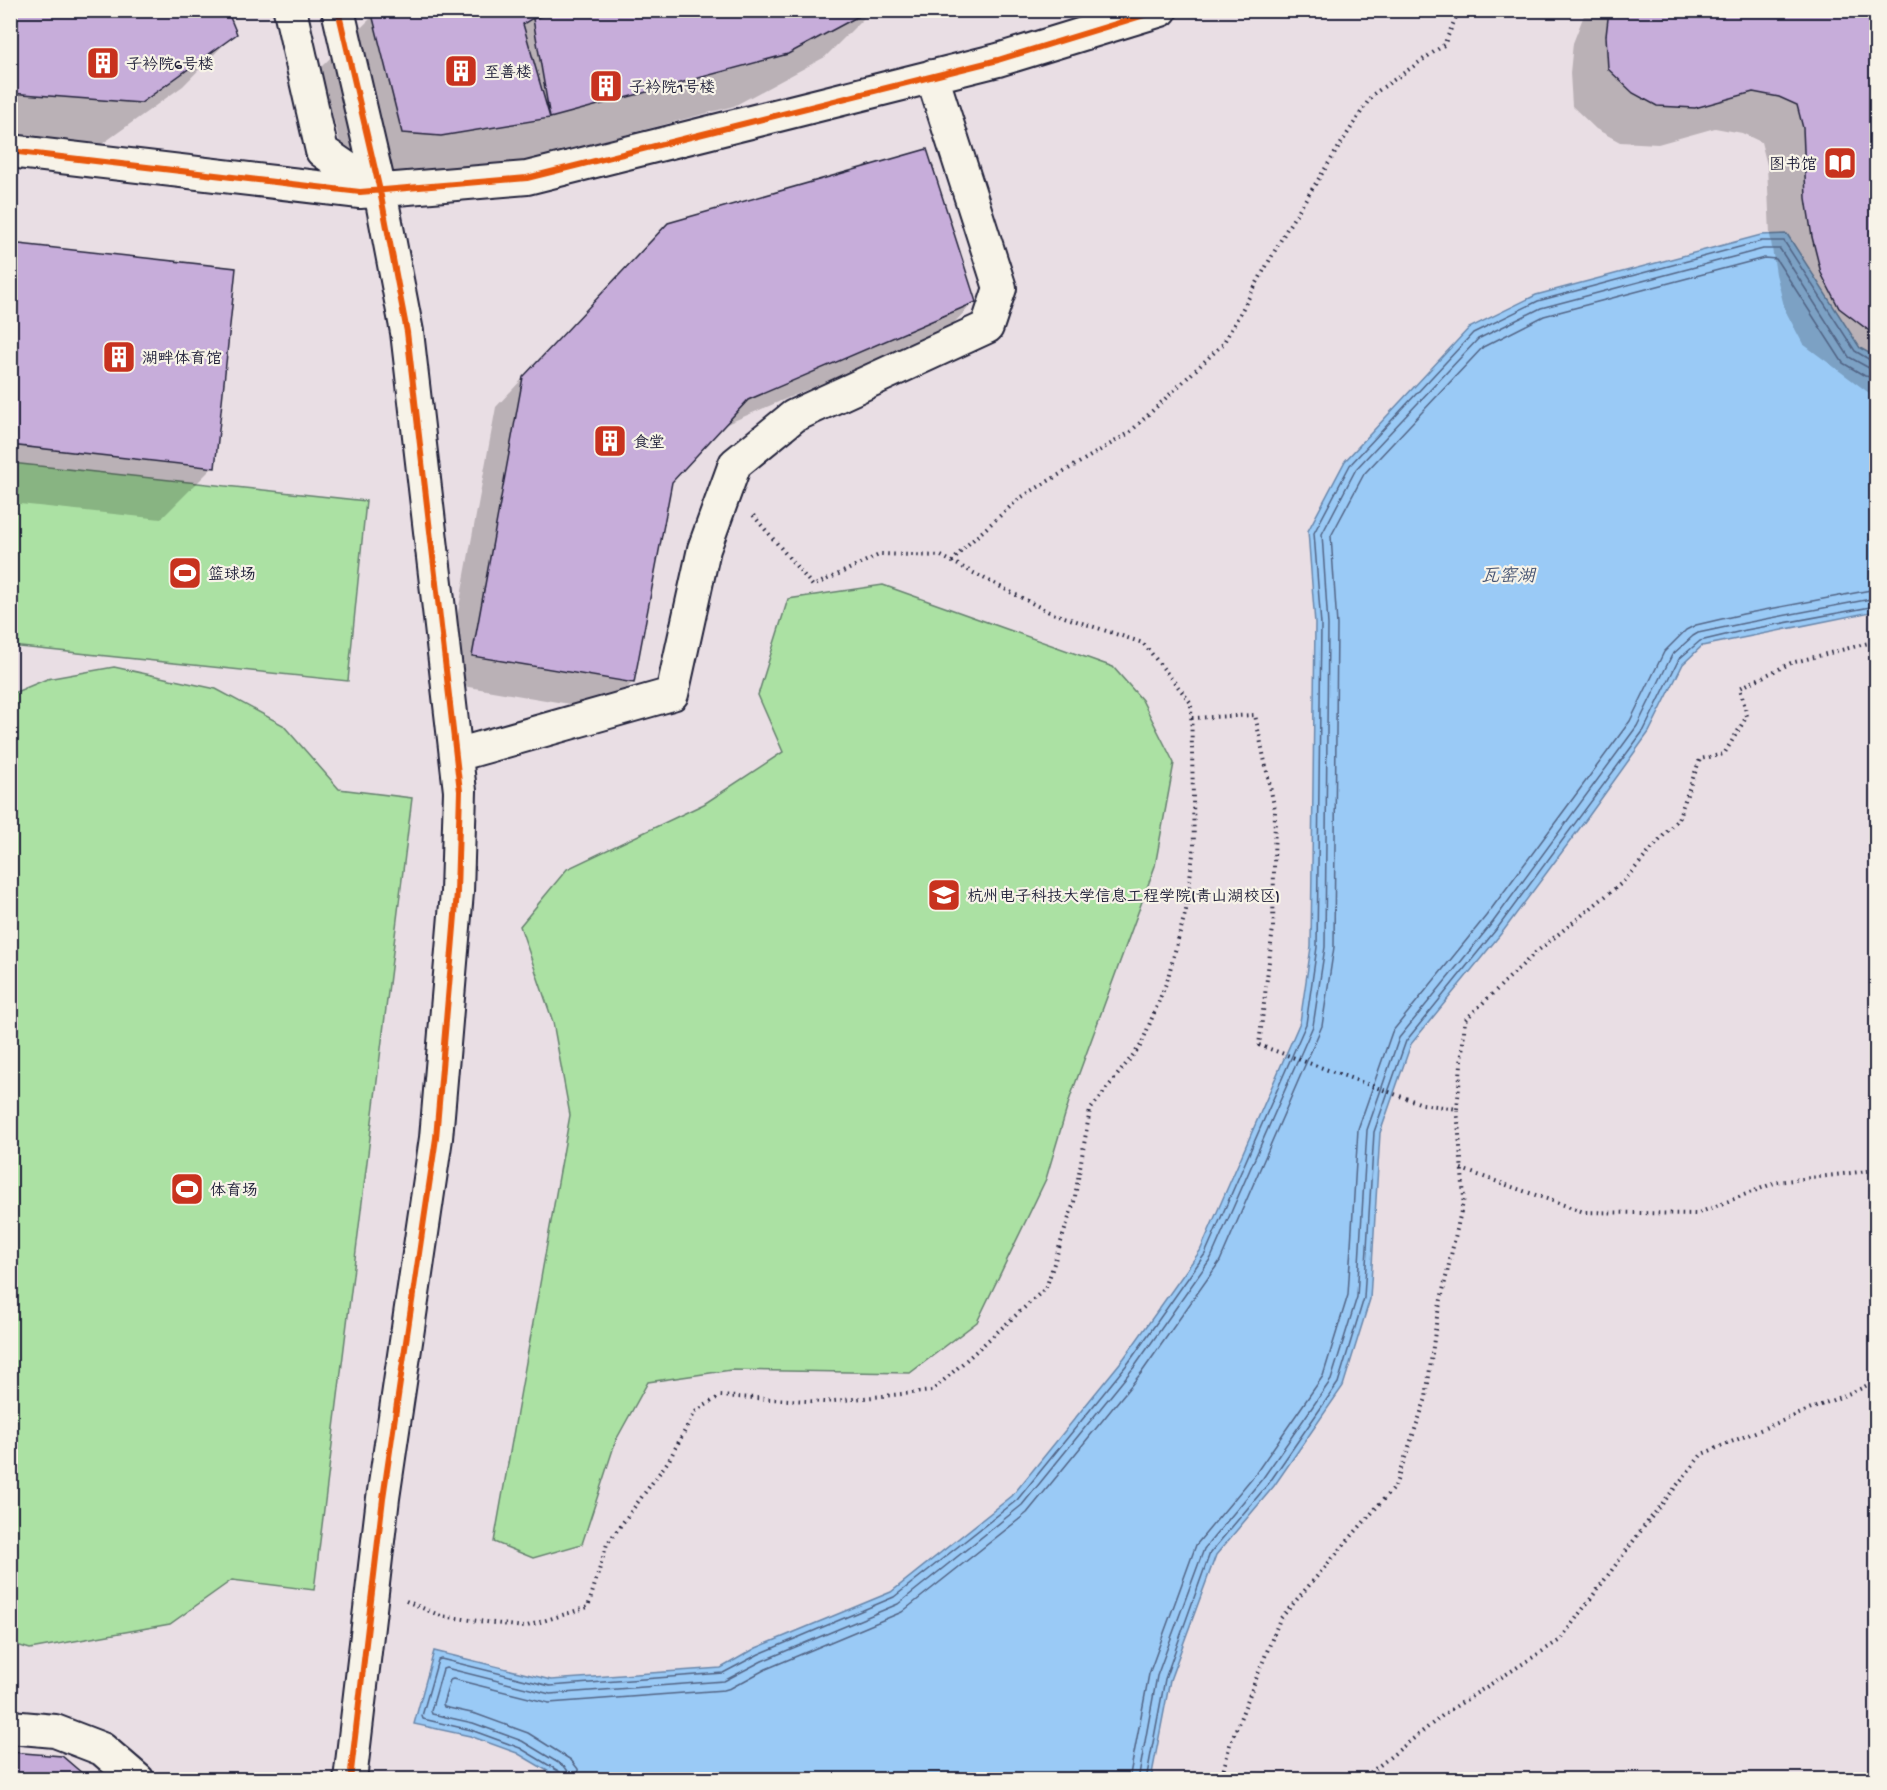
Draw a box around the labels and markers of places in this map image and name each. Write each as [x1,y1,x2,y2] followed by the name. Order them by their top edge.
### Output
[85,45,121,81] building icon: 子衿院6号楼
[443,53,479,89] building icon: 至善楼
[126,56,214,76] place label: 子衿院6号楼
[484,63,532,84] place label: 至善楼
[588,68,624,104] building icon: 子衿院1号楼
[629,79,715,99] place label: 子衿院1号楼
[1822,145,1858,181] library icon: 图书馆
[1769,155,1817,176] place label: 图书馆
[101,339,137,375] building icon: 湖畔体育馆
[142,349,222,370] place label: 湖畔体育馆
[592,423,628,459] building icon: 食堂
[633,433,665,454] place label: 食堂
[167,555,203,591] sports icon: 篮球场
[208,565,256,586] place label: 篮球场
[926,877,962,913] school or university icon: 杭州电子科技大学信息工程学院(青山湖校区)
[967,887,1280,908] place label: 杭州电子科技大学信息工程学院(青山湖校区)
[169,1171,205,1207] sports icon: 体育场
[210,1181,258,1202] place label: 体育场

